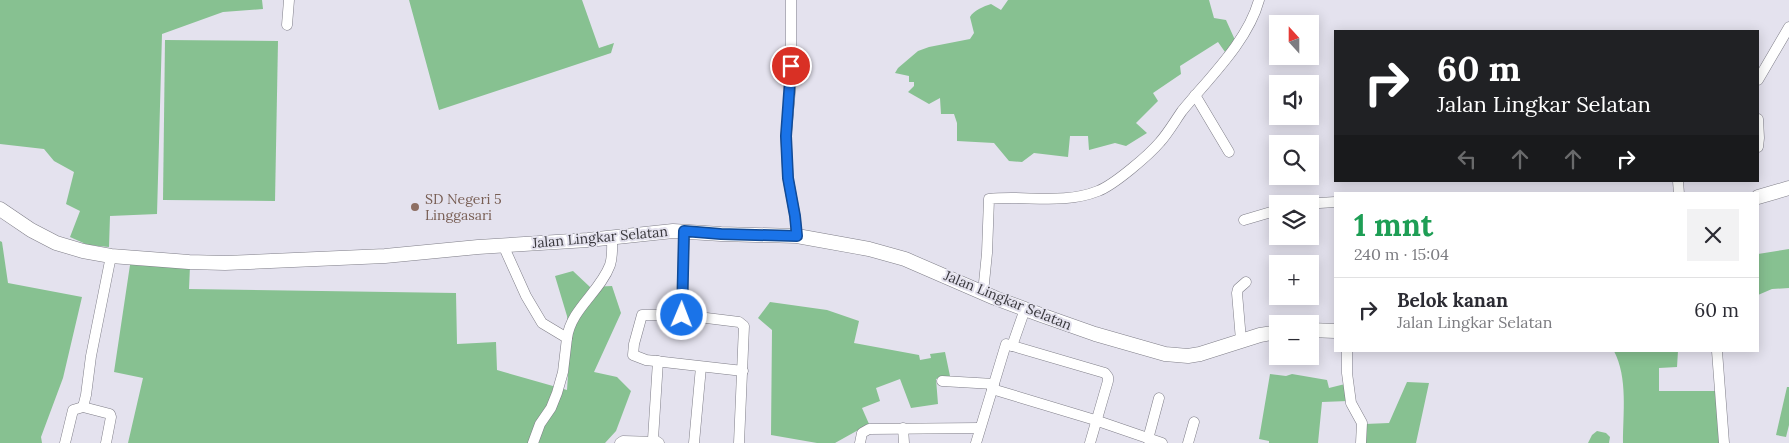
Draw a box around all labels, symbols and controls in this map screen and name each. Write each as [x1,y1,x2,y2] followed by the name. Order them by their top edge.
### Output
[1269,15,1319,65] north arrow
[1269,15,1319,365] map controls
[770,45,812,87] pin
[1437,46,1521,91] text: 60 m
[1354,50,1419,115] icon: right
[777,52,805,80] icon: arrive
[1269,75,1319,125] button: sound
[1437,90,1651,118] text: Jalan Lingkar Selatan
[1269,135,1319,185] button: search
[1453,145,1481,173] icon: left
[1506,145,1534,173] icon: ahead
[1559,145,1587,173] icon: ahead
[1612,145,1640,173] icon: right
[425,190,502,224] place label: SD Negeri 5 Linggasari
[1269,195,1319,245] button: layers
[409,201,421,213] marker: SD Negeri 5 Linggasari
[1354,206,1433,244] text: 1 mnt
[1687,209,1739,261] button: close
[530,222,669,252] street label: Jalan Lingkar Selatan
[1354,244,1449,264] text: 240 m · 15:04
[1269,255,1319,305] button: +
[941,266,1075,334] street label: Jalan Lingkar Selatan
[655,288,707,340] position arrow
[1397,288,1508,312] text: Belok kanan
[1354,296,1382,324] icon: right
[1694,298,1739,322] text: 60 m
[1397,312,1553,332] text: Jalan Lingkar Selatan
[1269,315,1319,365] button: −

